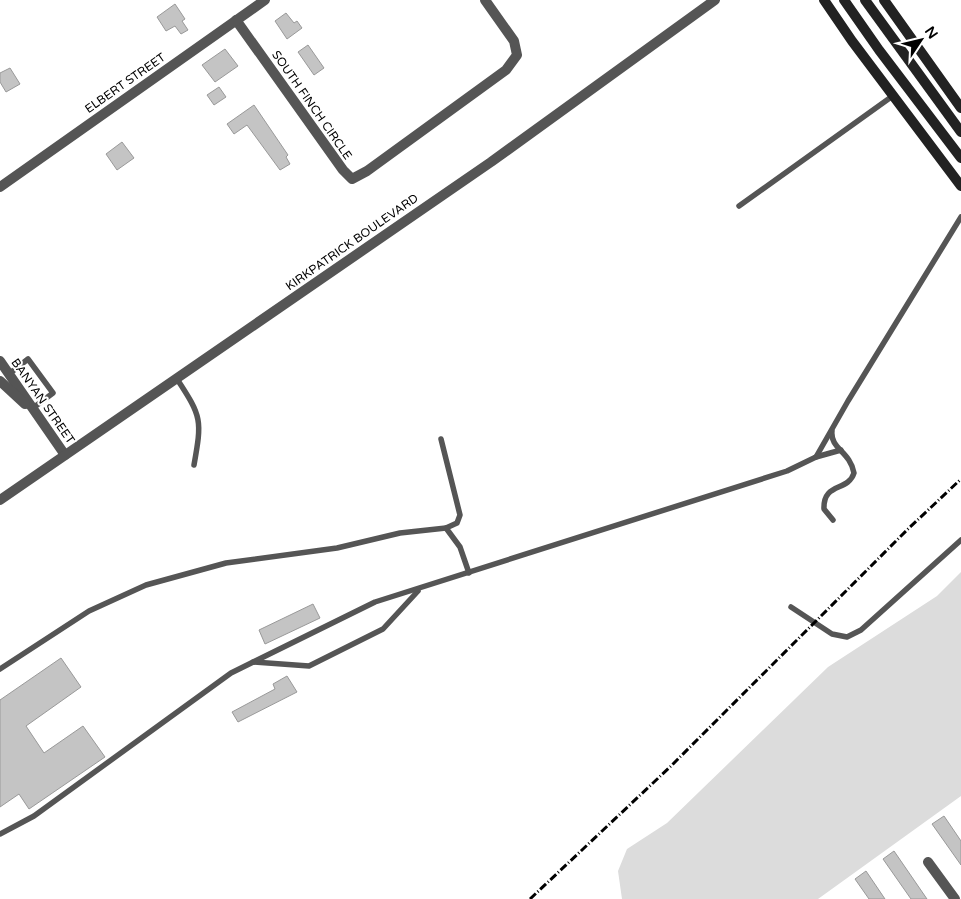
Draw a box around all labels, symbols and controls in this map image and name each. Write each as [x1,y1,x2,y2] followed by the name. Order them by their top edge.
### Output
[896,15,946,65] north arrow
[921,23,941,42] text: N
[269,48,355,162] street label: SOUTH FINCH CIRCLE
[82,50,168,116] street label: ELBERT STREET
[283,191,421,293] street label: KIRKPATRICK BOULEVARD
[8,356,78,447] street label: BANYAN STREET

